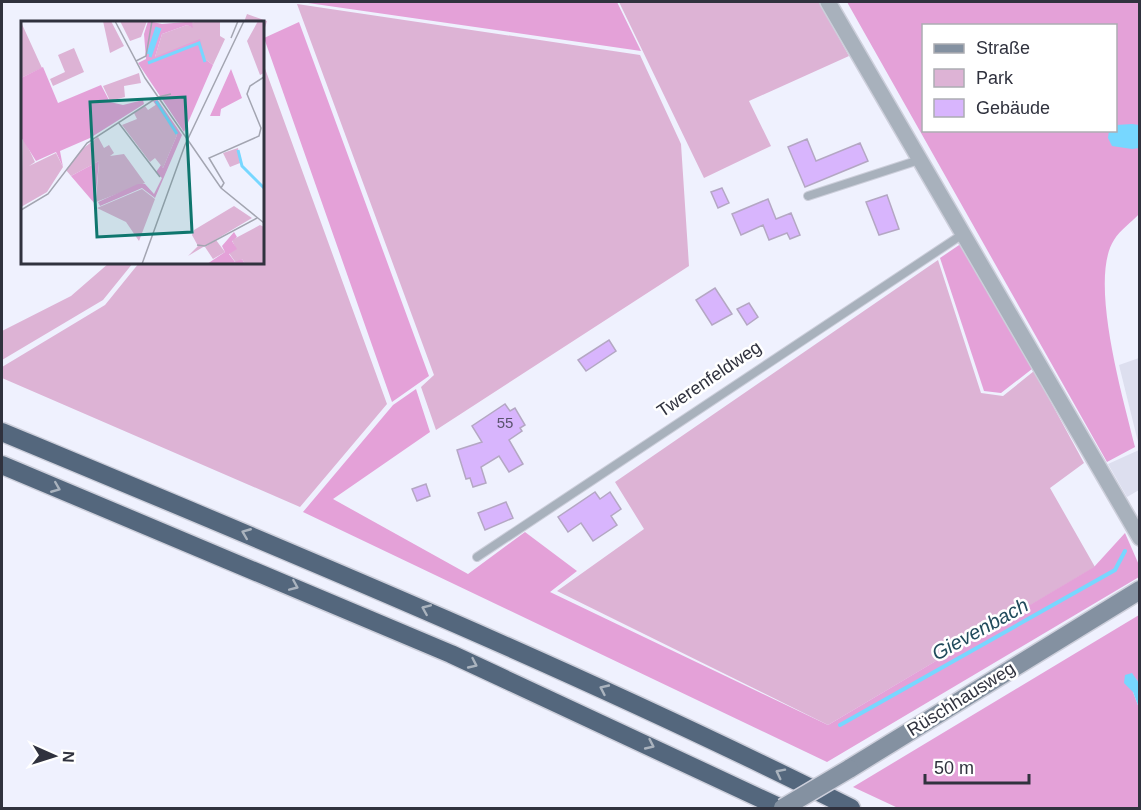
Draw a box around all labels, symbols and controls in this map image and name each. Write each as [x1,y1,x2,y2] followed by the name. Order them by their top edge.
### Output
[21,21,264,264] inset map
[922,24,1117,132] legend
[976,38,1030,58] text: Straße
[976,68,1014,88] text: Park
[976,98,1050,118] text: Gebäude
[653,337,765,421] street label: Twerenfeldweg
[497,414,513,431] house number: 55
[49,481,60,493] one-way arrow
[242,528,253,540] one-way arrow
[288,579,299,591] one-way arrow
[928,594,1032,664] water label: Gievenbach
[421,604,432,616] one-way arrow
[466,657,477,669] one-way arrow
[904,658,1018,740] street label: Rüschhausweg
[599,685,610,697] one-way arrow
[24,726,84,786] north arrow
[644,738,655,750] one-way arrow
[925,747,1028,785] scale bar
[60,751,77,763] text: N
[934,758,974,778] text: 50 m
[775,768,786,780] one-way arrow

